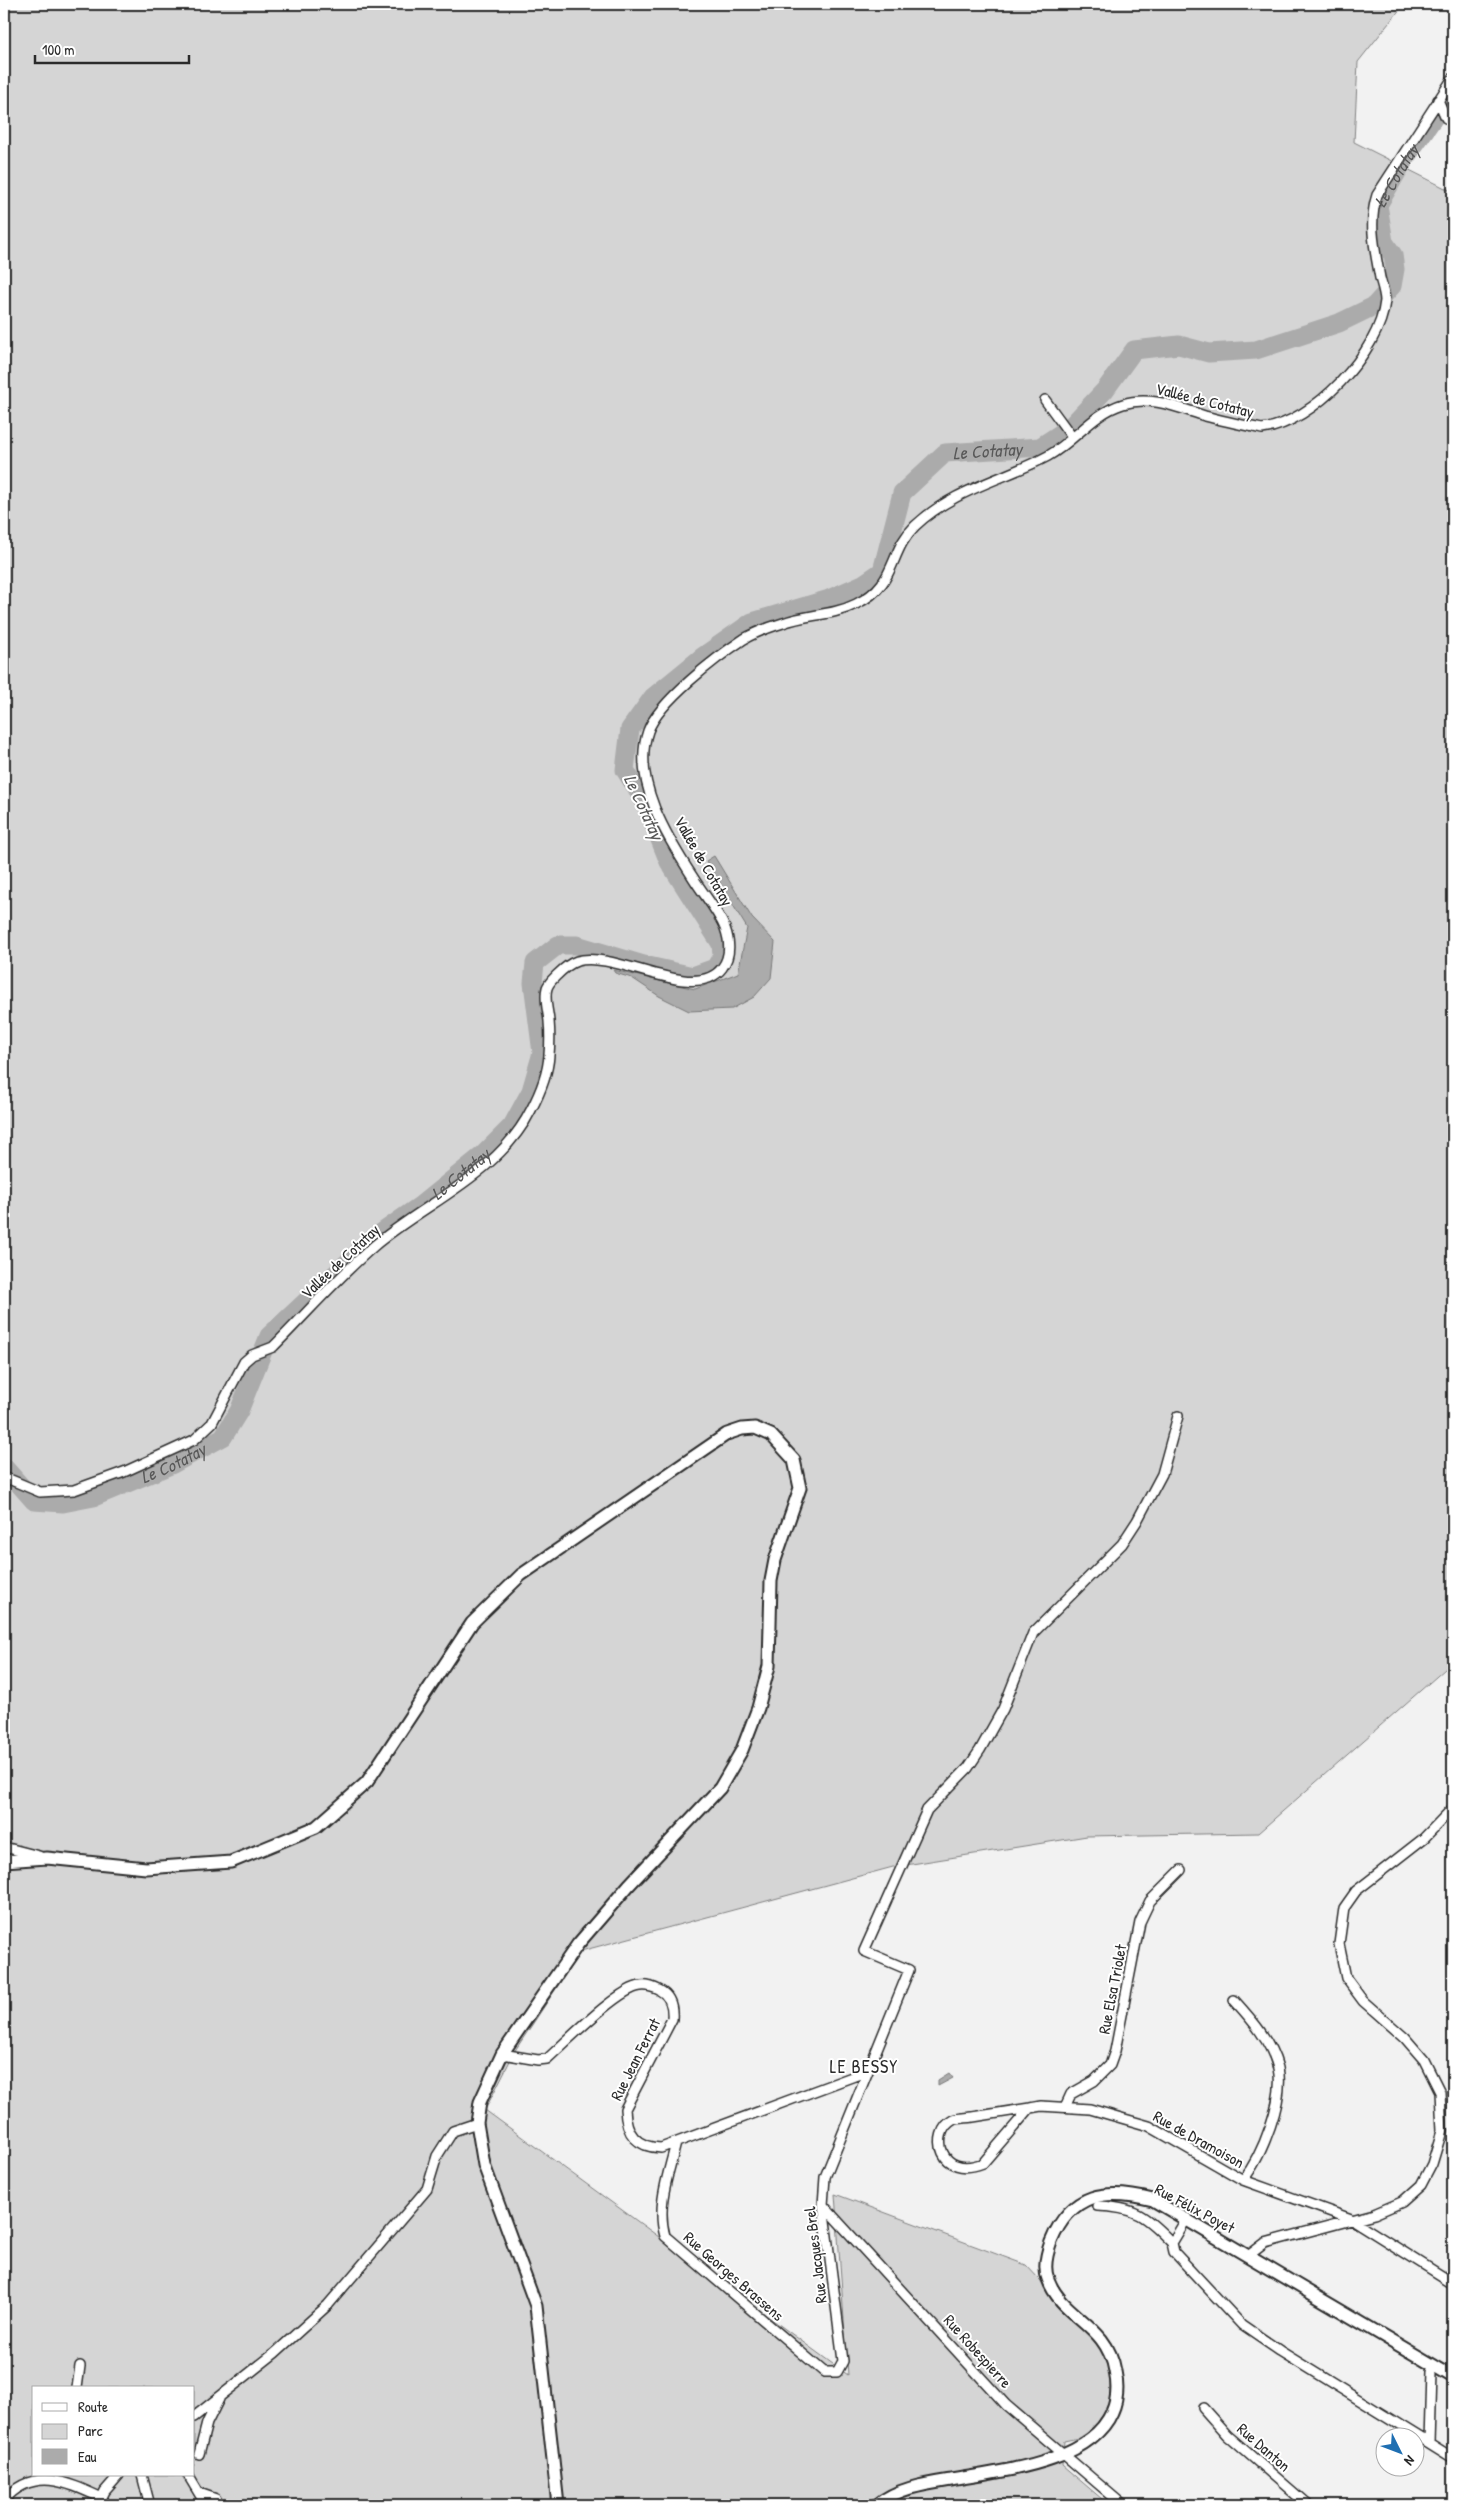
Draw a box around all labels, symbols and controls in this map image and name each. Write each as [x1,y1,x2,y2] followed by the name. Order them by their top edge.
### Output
[35,32,189,64] scale bar
[42,39,75,60] text: 100 m
[1367,137,1426,211] water label: Le Cotatay
[1154,377,1257,423] street label: Vallée de Cotatay
[952,436,1025,465] water label: Le Cotatay
[618,770,671,846] water label: Le Cotatay
[669,812,739,910] street label: Vallée de Cotatay
[425,1141,497,1205] water label: Le Cotatay
[296,1219,384,1303] street label: Vallée de Cotatay
[137,1435,212,1489] water label: Le Cotatay
[1093,1942,1132,2036] street label: Rue Elsa Triolet
[605,2014,665,2104] street label: Rue Jean Ferrat
[830,2054,898,2079] district label: LE BESSY
[1150,2105,1248,2173] street label: Rue de Dramoison
[1151,2178,1239,2238] street label: Rue Félix Poyet
[798,2205,832,2304] street label: Rue Jacques Brel
[679,2226,789,2326] street label: Rue Georges Brassens
[939,2309,1017,2393] street label: Rue Robespierre
[32,2386,195,2476] legend
[78,2396,108,2417] text: Route
[1233,2418,1295,2476] street label: Rue Danton
[78,2420,103,2441] text: Parc
[1374,2426,1424,2476] north arrow
[78,2446,97,2467] text: Eau
[1400,2452,1420,2471] text: N

